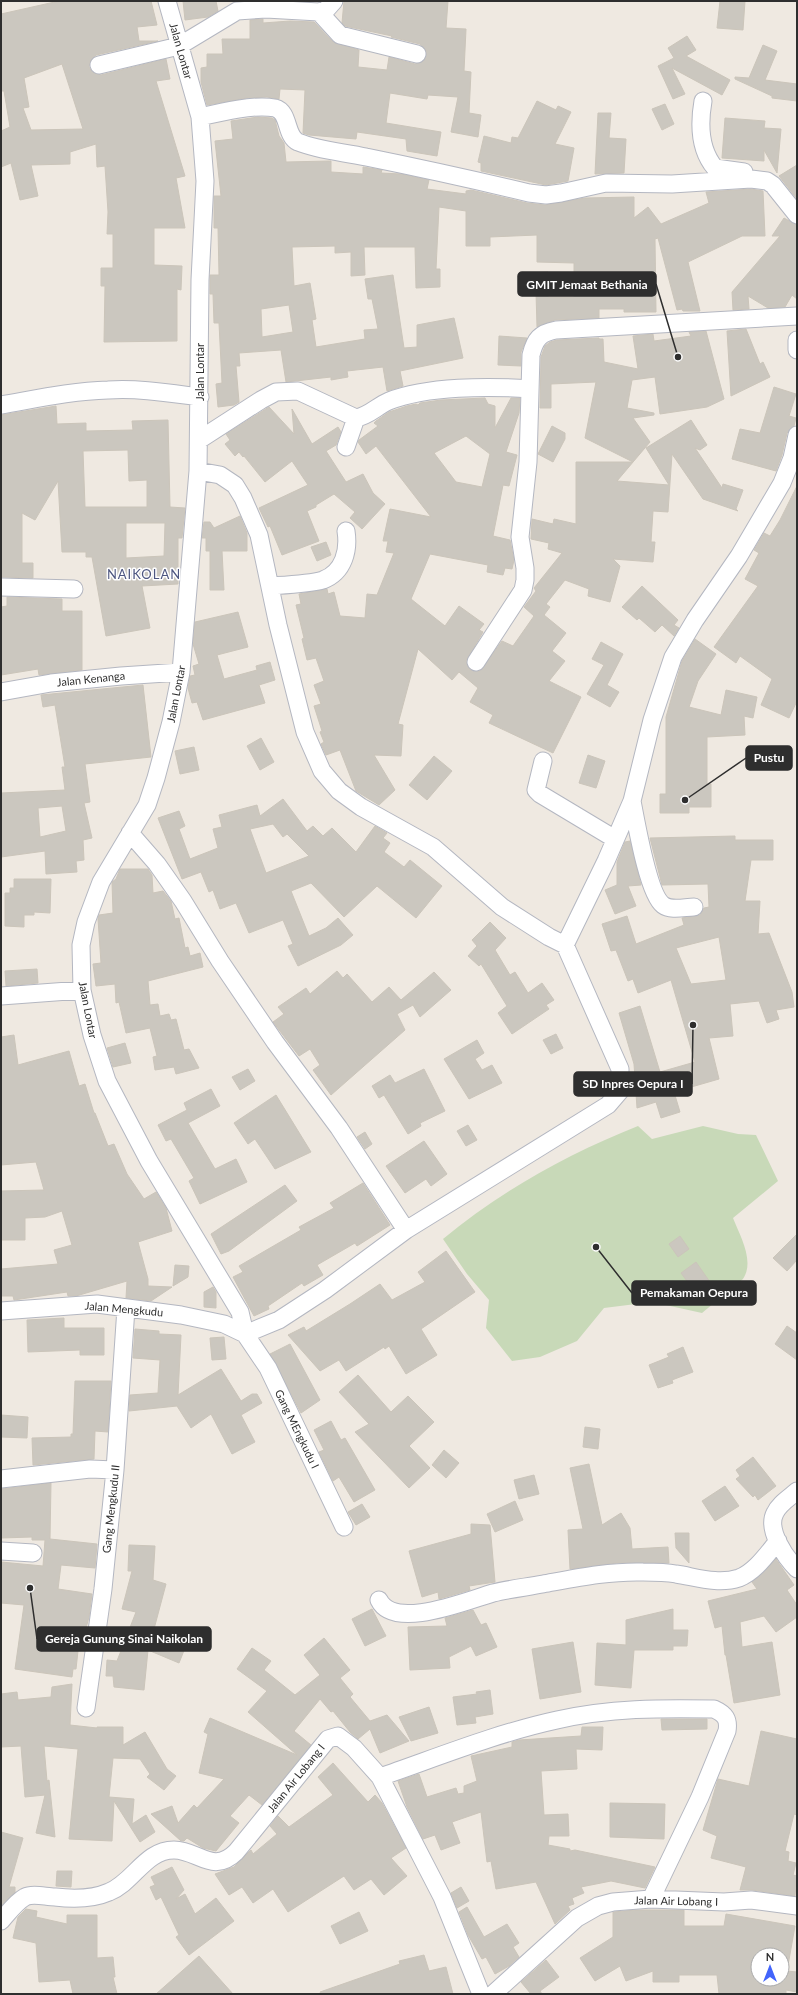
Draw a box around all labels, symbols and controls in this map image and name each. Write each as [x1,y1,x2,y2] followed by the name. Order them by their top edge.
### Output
[167,21,196,80] street label: Jalan Lontar
[518,272,656,296] callout: GMIT Jemaat Bethania
[526,277,648,292] text: GMIT Jemaat Bethania
[193,343,206,401] street label: Jalan Lontar
[107,566,181,582] district label: NAIKOLAN
[164,664,187,724] street label: Jalan Lontar
[56,668,126,689] street label: Jalan Kenanga
[746,746,792,770] callout: Pustu
[754,750,785,765] text: Pustu
[77,980,100,1040] street label: Jalan Lontar
[574,1072,692,1096] callout: SD Inpres Oepura I
[582,1076,684,1091] text: SD Inpres Oepura I
[632,1281,756,1305] callout: Pemakaman Oepura
[640,1285,748,1300] text: Pemakaman Oepura
[84,1299,164,1318] street label: Jalan Mengkudu
[273,1387,322,1470] street label: Gang MEngkudu I
[99,1464,122,1554] street label: Gang Mengkudu II
[37,1627,211,1651] callout: Gereja Gunung Sinai Naikolan
[45,1631,203,1646] text: Gereja Gunung Sinai Naikolan
[264,1741,327,1814] street label: Jalan Air Lobang I
[634,1893,718,1908] street label: Jalan Air Lobang I
[750,1947,790,1987] north arrow
[766,1950,774,1963] text: N

